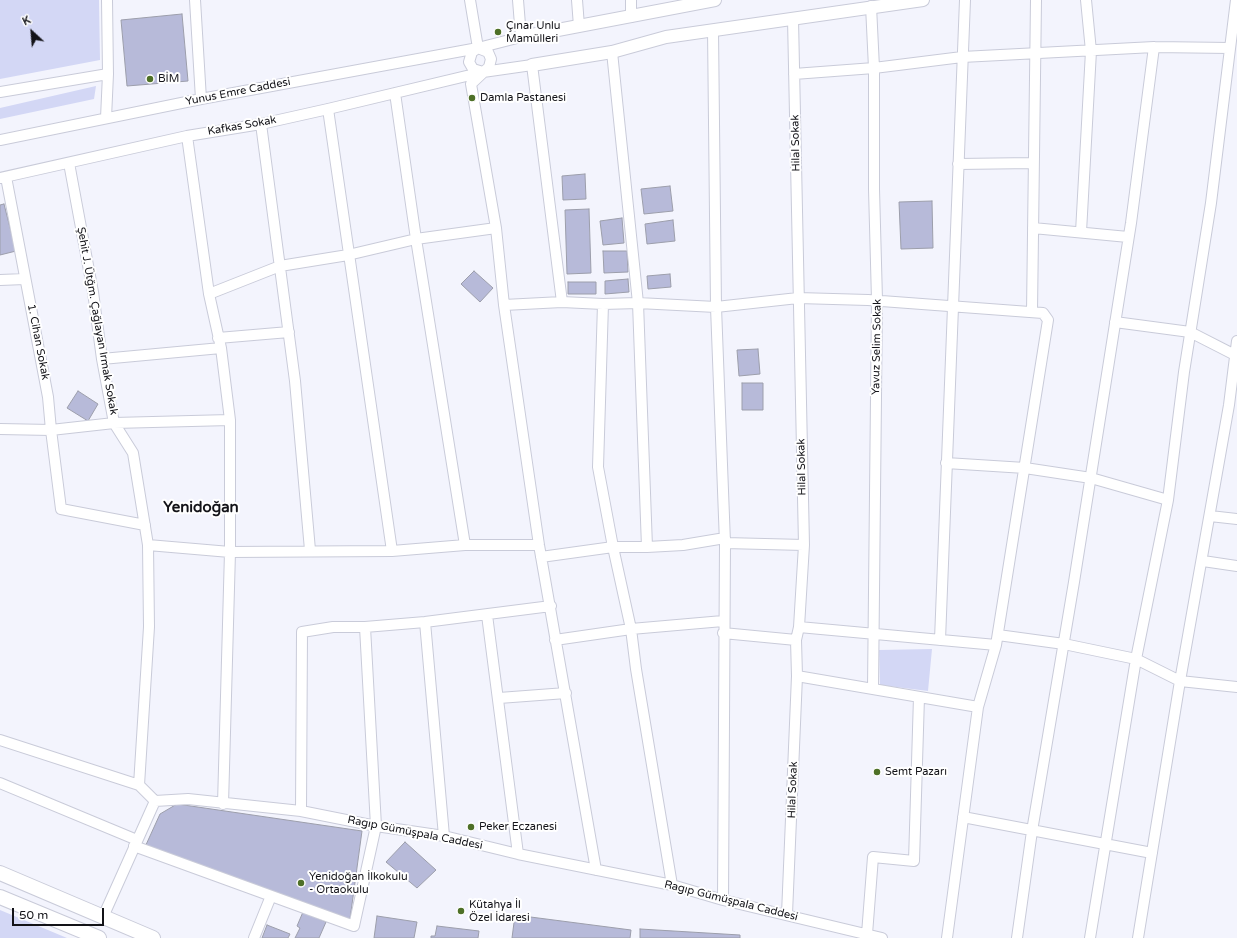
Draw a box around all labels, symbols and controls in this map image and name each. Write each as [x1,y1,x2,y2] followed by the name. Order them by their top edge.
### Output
[12,12,52,52] north arrow
[20,13,33,28] text: K
[506,19,561,45] place label: Çınar Unlu Mamülleri
[493,27,503,37] marker: Çınar Unlu Mamülleri
[158,72,179,86] place label: BİM
[145,74,155,84] marker: BİM
[184,75,292,109] street label: Yunus Emre Caddesi
[480,91,566,105] place label: Damla Pastanesi
[467,93,477,103] marker: Damla Pastanesi
[207,113,277,139] street label: Kafkas Sokak
[789,114,803,172] street label: Hilal Sokak
[74,226,120,416] street label: Şehit J. Ütğm. Çağlayan Irmak Sokak
[870,299,884,395] street label: Yavuz Selim Sokak
[24,303,52,381] street label: 1. Cihan Sokak
[795,438,809,496] street label: Hilal Sokak
[163,499,239,517] district label: Yenidoğan
[785,761,801,819] street label: Hilal Sokak
[885,765,947,779] place label: Semt Pazarı
[872,767,882,777] marker: Semt Pazarı
[346,813,484,853] street label: Ragıp Gümüşpala Caddesi
[479,820,557,834] place label: Peker Eczanesi
[466,822,476,832] marker: Peker Eczanesi
[309,870,408,896] place label: Yenidoğan İlkokulu - Ortaokulu
[296,878,306,888] marker: Yenidoğan İlkokulu - Ortaokulu
[663,878,799,924] street label: Ragıp Gümüşpala Caddesi
[469,898,530,924] place label: Kütahya İl Özel İdaresi
[14,900,106,926] scale bar
[456,906,466,916] marker: Kütahya İl Özel İdaresi
[19,908,48,922] text: 50 m

